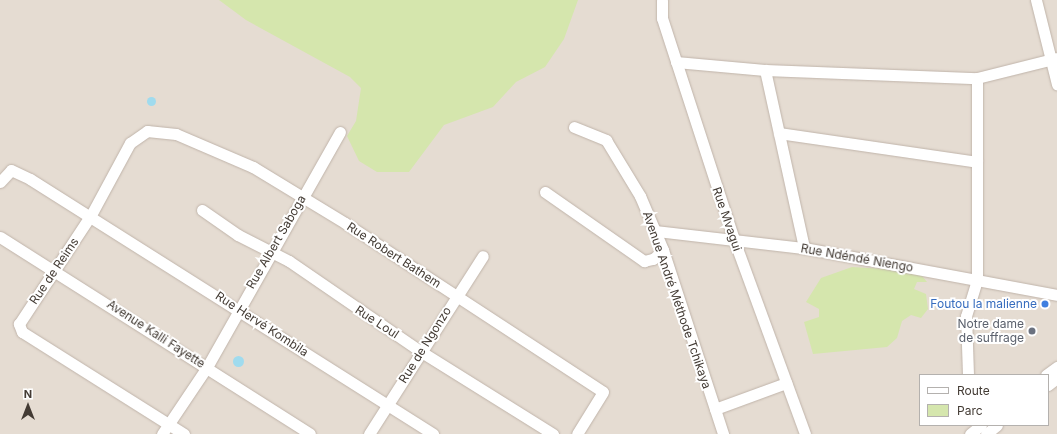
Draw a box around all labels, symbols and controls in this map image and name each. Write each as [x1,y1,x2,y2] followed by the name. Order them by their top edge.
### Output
[709,185,745,253] street label: Rue Mvagui
[243,193,309,291] street label: Rue Albert Saboga
[640,209,714,391] street label: Avenue André Méthode Tchikaya
[344,219,444,291] street label: Rue Robert Bathem
[26,235,82,307] street label: Rue de Reims
[800,241,914,275] street label: Rue Ndéndé Niengo
[213,289,311,359] street label: Rue Hervé Kombila
[104,297,208,371] street label: Avenue Kalli Fayette
[930,297,1037,311] place label: Foutou la malienne
[1040,299,1050,309] marker: Foutou la malienne
[352,303,402,341] street label: Rue Loul
[396,304,454,386] street label: Rue de Ngonzo
[958,317,1024,345] place label: Notre dame de suffrage
[1027,326,1037,336] marker: Notre dame de suffrage
[919,374,1049,426] legend
[957,383,990,398] text: Route
[8,386,48,426] north arrow
[24,387,32,401] text: N
[957,403,983,418] text: Parc

